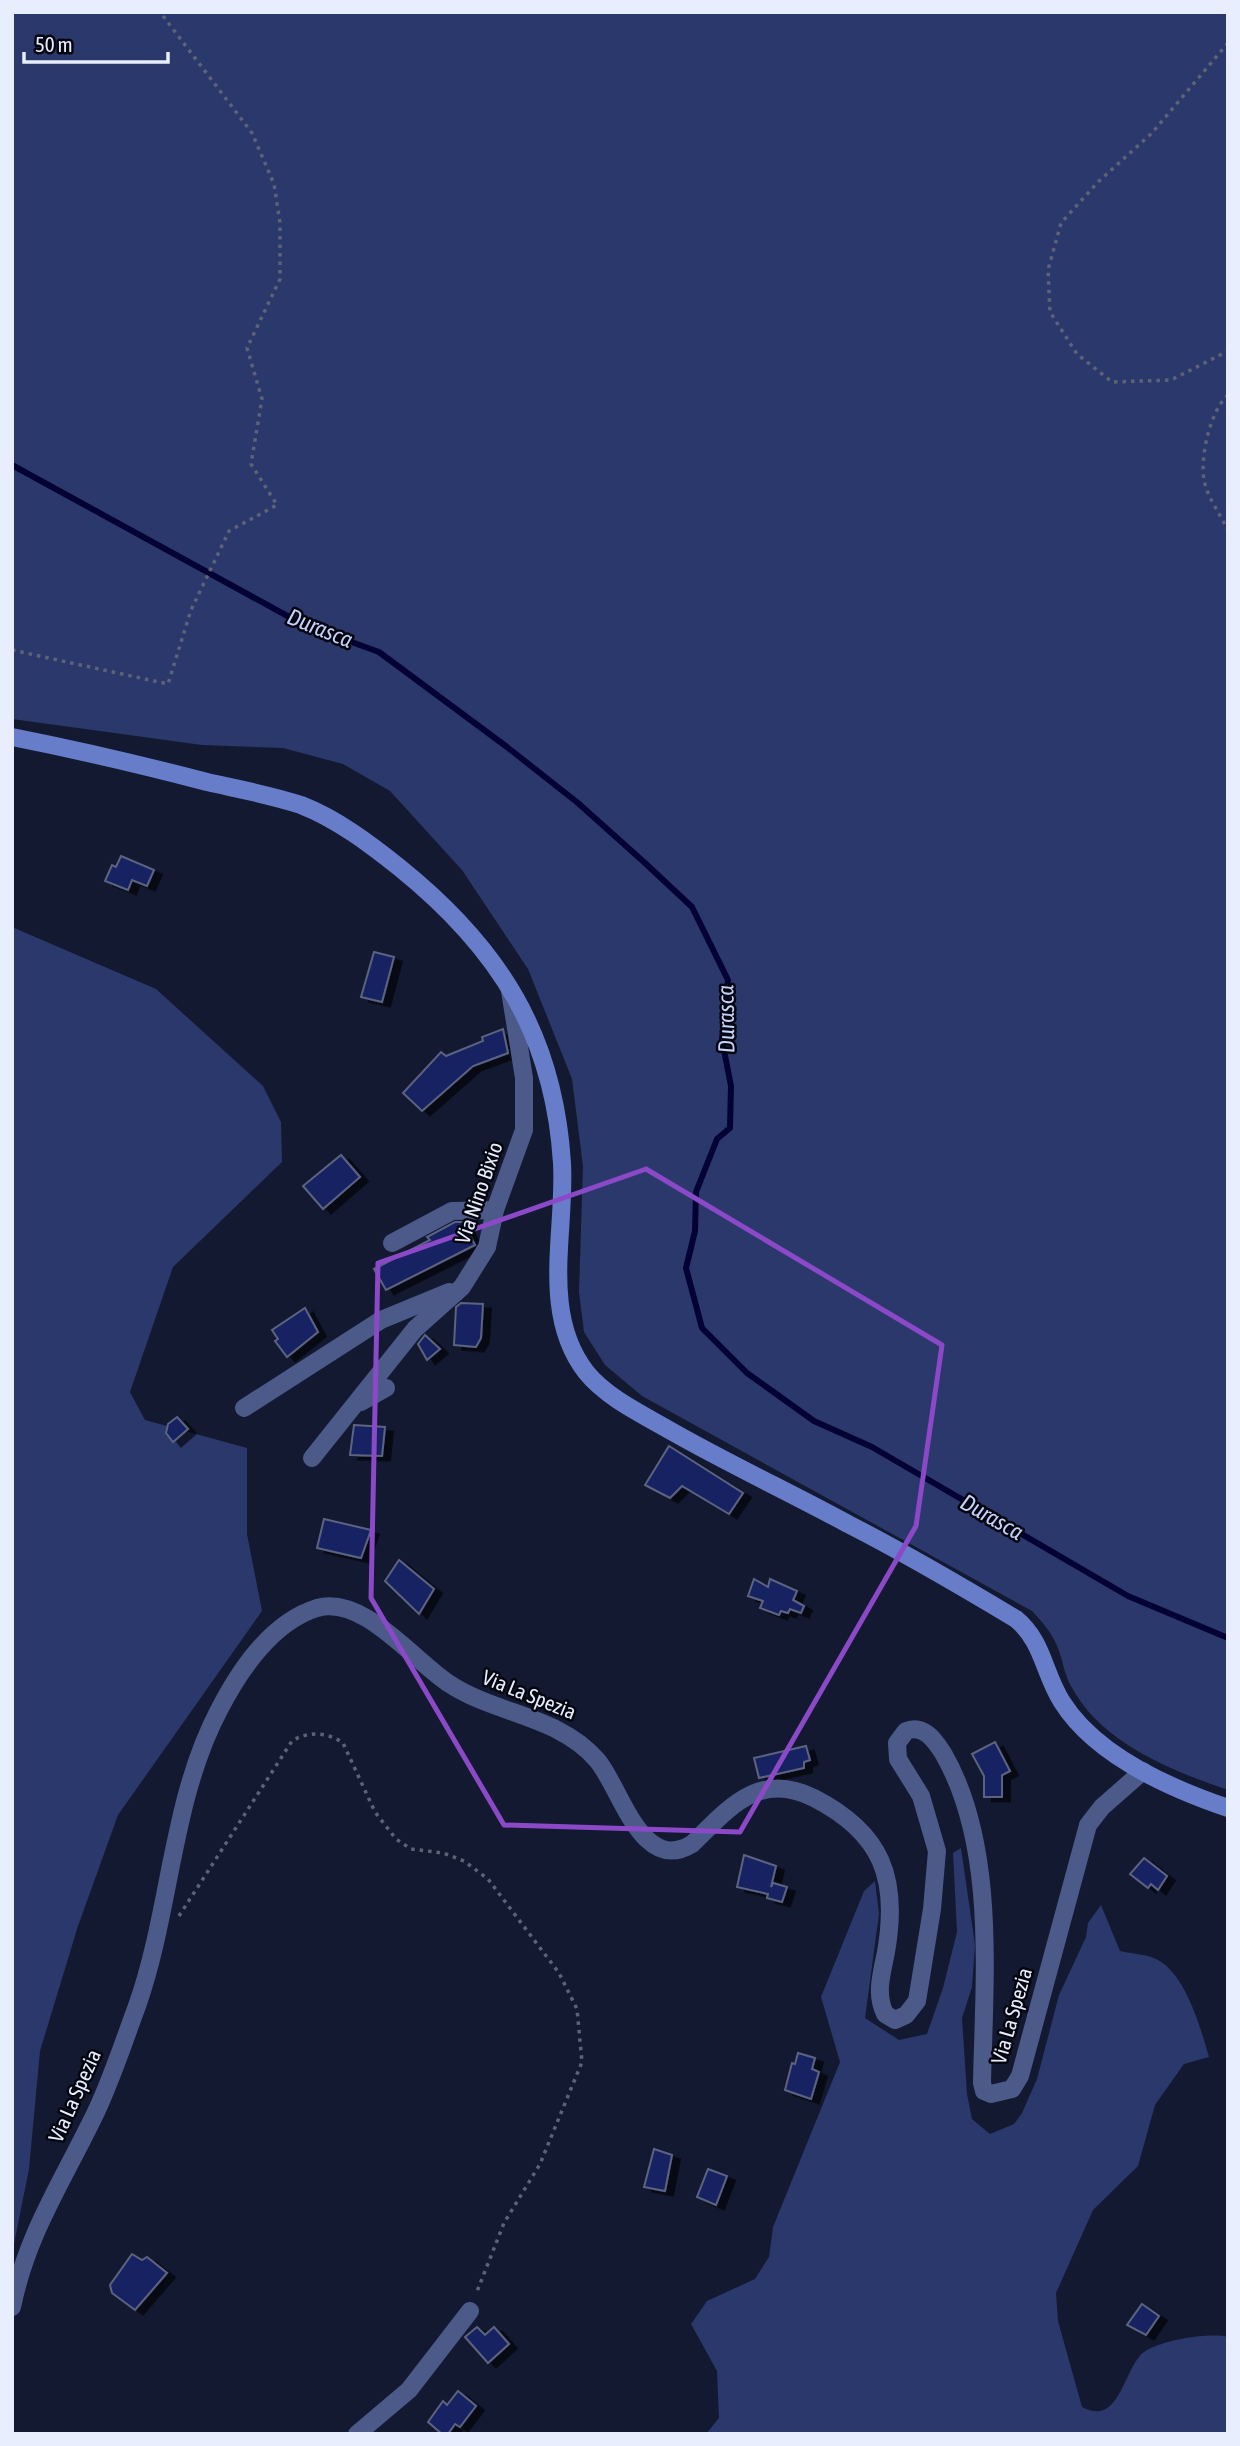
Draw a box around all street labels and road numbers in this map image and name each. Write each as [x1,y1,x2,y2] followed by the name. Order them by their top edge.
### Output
[449,1139,507,1247] street label: Via Nino Bixio
[479,1664,580,1724] street label: Via La Spezia
[986,1965,1036,2067] street label: Via La Spezia
[43,2045,105,2146] street label: Via La Spezia

